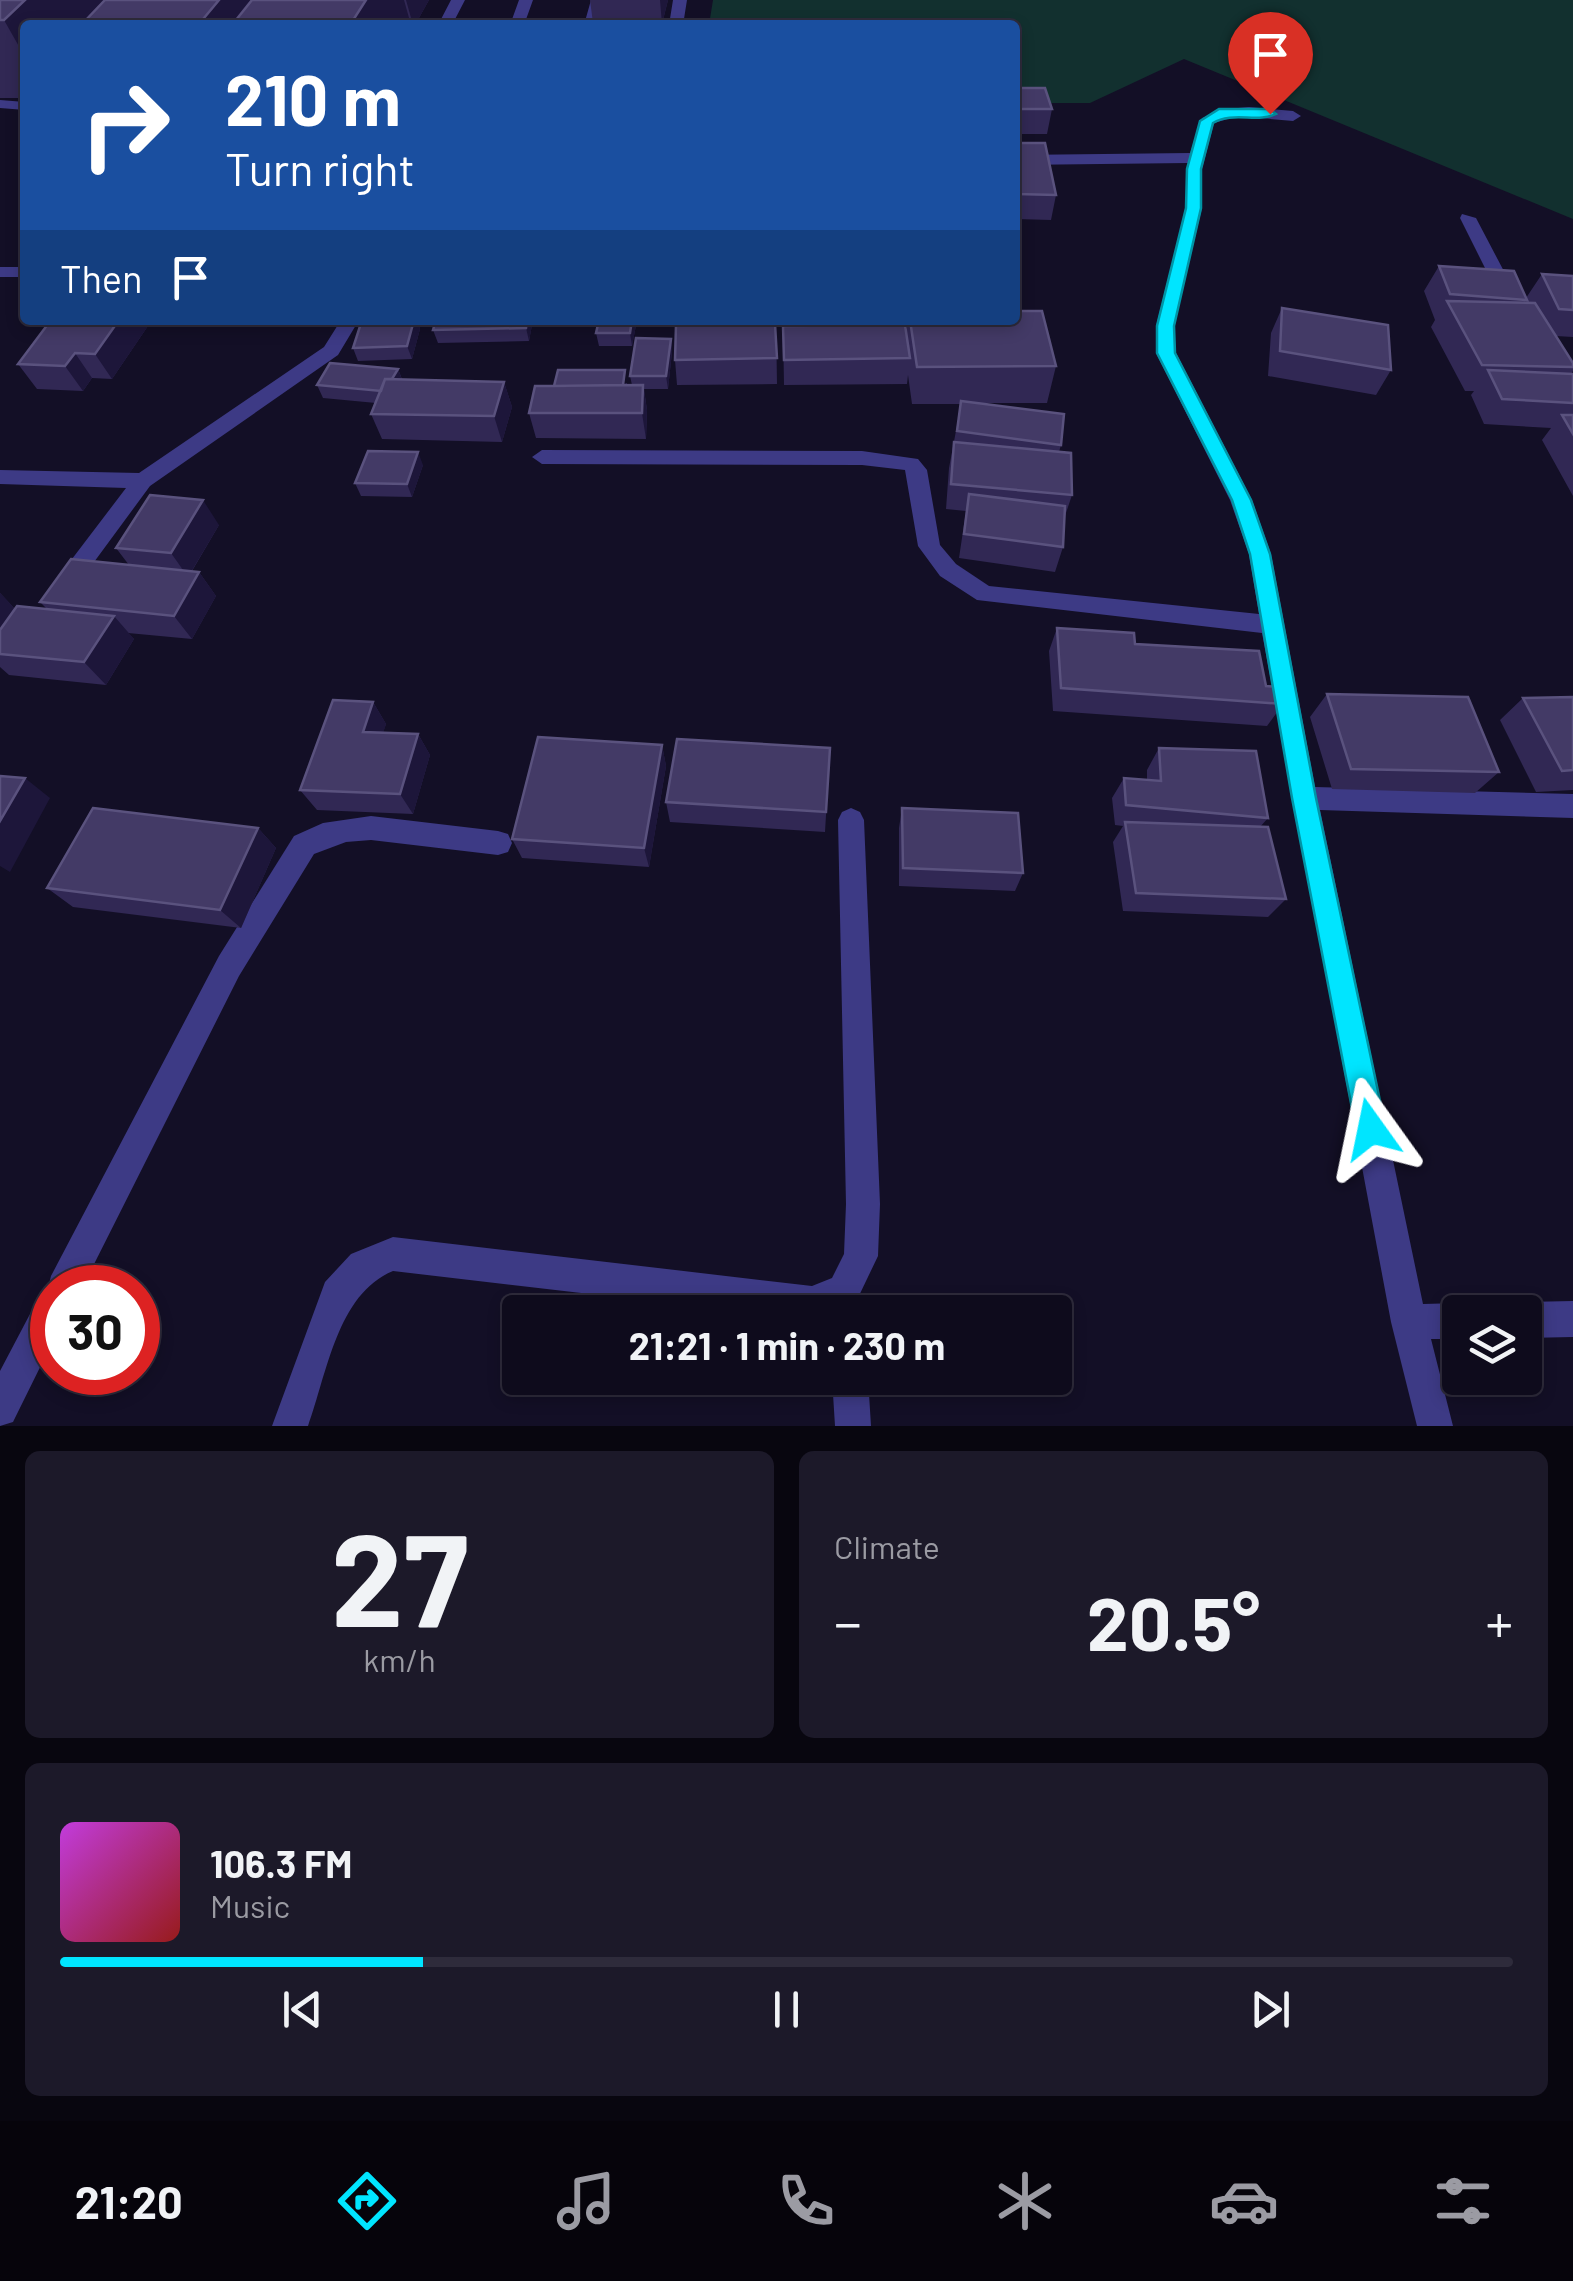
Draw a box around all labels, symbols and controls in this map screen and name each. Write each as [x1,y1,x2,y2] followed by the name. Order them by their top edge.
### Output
[1228,12,1313,115] pin
[1243,27,1298,82] icon: arrive
[225,56,401,140] text: 210 m
[60,60,190,190] icon: right
[225,141,415,195] text: Turn right
[163,250,218,305] icon: arrive
[60,255,143,301] text: Then
[1319,1077,1423,1181] position arrow
[30,1265,160,1395] speed limit sign: 30
[1442,1295,1542,1395] map controls
[1442,1295,1542,1395] button: layers
[629,1322,945,1368] text: 21:21 · 1 min · 230 m
[331,1497,468,1653] text: 27
[834,1527,940,1565] text: Climate
[1087,1576,1260,1666] text: 20.5°
[834,1588,862,1654] text: −
[1485,1588,1513,1654] text: +
[363,1640,436,1678] text: km/h
[210,1840,352,1886] text: 106.3 FM
[210,1886,290,1924] text: Music
[275,1982,330,2037] icon: previous
[759,1982,814,2037] icon: pause
[1243,1982,1298,2037] icon: next
[332,2166,402,2236] icon: directions
[551,2166,621,2236] icon: music
[771,2166,841,2236] icon: phone
[990,2166,1060,2236] icon: climate
[1209,2166,1279,2236] icon: car
[1428,2166,1498,2236] icon: filters
[75,2174,183,2228] text: 21:20

